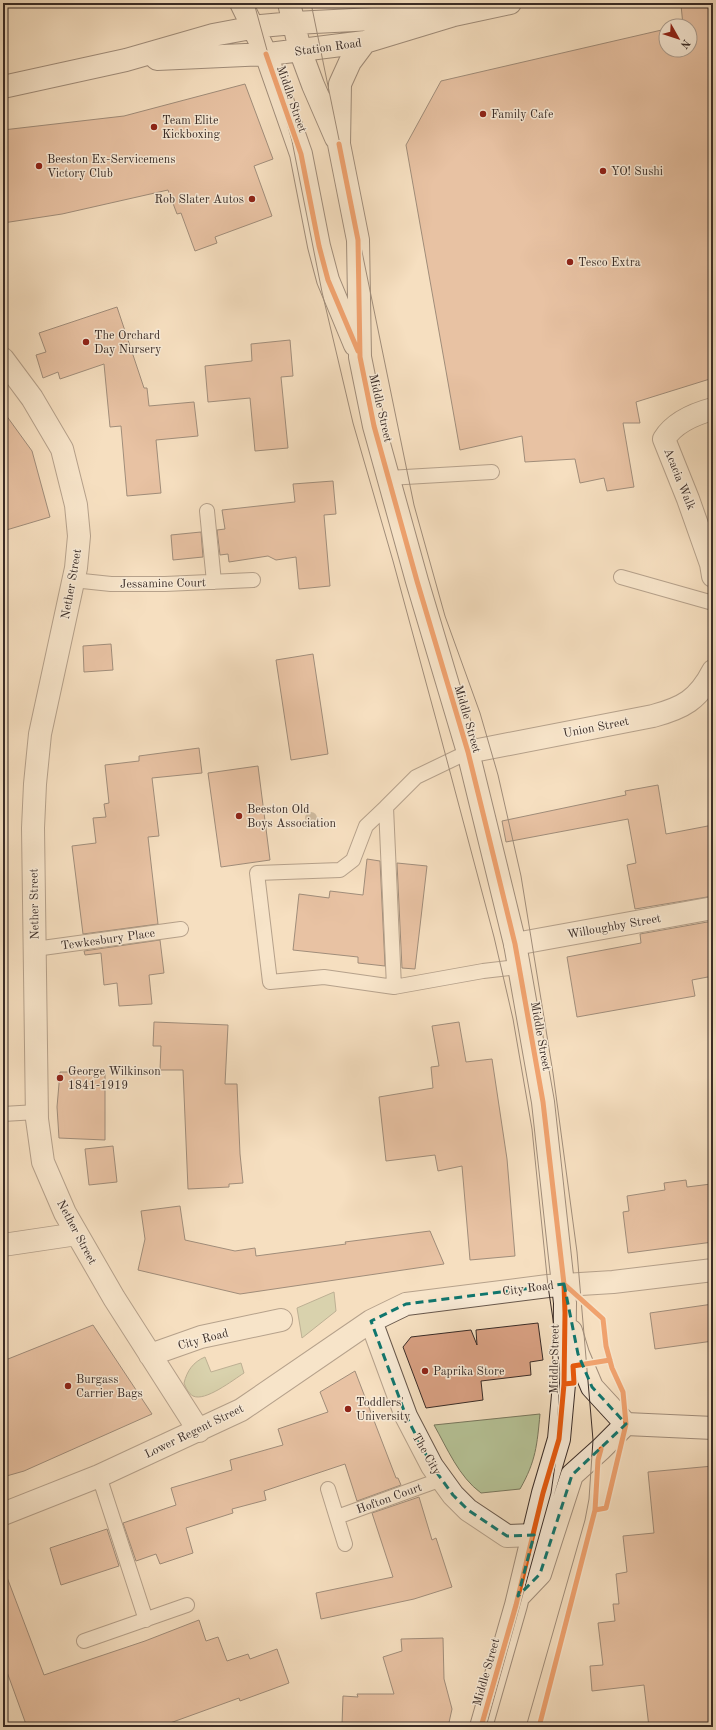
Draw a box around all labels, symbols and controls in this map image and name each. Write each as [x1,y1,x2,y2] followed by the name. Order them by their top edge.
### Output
[658,18,698,58] north arrow
[294,37,362,59] street label: Station Road
[677,37,692,51] text: N
[274,64,308,134] street label: Middle Street
[478,109,488,119] marker: Family Cafe
[491,109,554,121] place label: Family Cafe
[162,115,221,141] place label: Team Elite Kickboxing
[149,122,159,132] marker: Team Elite Kickboxing
[47,154,175,180] place label: Beeston Ex-Servicemens Victory Club
[34,161,44,171] marker: Beeston Ex-Servicemens Victory Club
[598,166,608,176] marker: YO! Sushi
[611,166,663,178] place label: YO! Sushi
[154,194,244,206] place label: Rob Slater Autos
[247,194,257,204] marker: Rob Slater Autos
[565,257,575,267] marker: Tesco Extra
[578,257,641,269] place label: Tesco Extra
[94,330,162,356] place label: The Orchard Day Nursery
[81,337,91,347] marker: The Orchard Day Nursery
[366,373,394,444] street label: Middle Street
[661,447,697,512] street label: Acacia Walk
[60,548,84,620] street label: Nether Street
[120,577,206,591] street label: Jessamine Court
[452,684,482,754] street label: Middle Street
[562,716,630,740] street label: Union Street
[247,804,336,830] place label: Beeston Old Boys Association
[234,811,244,821] marker: Beeston Old Boys Association
[28,868,42,940] street label: Nether Street
[566,913,662,941] street label: Willoughby Street
[60,927,156,953] street label: Tewkesbury Place
[528,1001,552,1072] street label: Middle Street
[68,1066,161,1092] place label: George Wilkinson 1841-1919
[55,1073,65,1083] marker: George Wilkinson 1841-1919
[54,1198,98,1267] street label: Nether Street
[502,1280,555,1298] street label: City Road
[548,1324,562,1394] street label: Middle Street
[177,1327,230,1352] street label: City Road
[420,1366,430,1376] marker: Paprika Store
[433,1366,505,1378] place label: Paprika Store
[76,1374,143,1400] place label: Burgass Carrier Bags
[63,1381,73,1391] marker: Burgass Carrier Bags
[356,1397,411,1423] place label: Toddlers' University
[143,1403,246,1461] street label: Lower Regent Street
[343,1404,353,1414] marker: Toddlers' University
[409,1432,443,1478] street label: The City
[355,1482,424,1516] street label: Hofton Court
[472,1637,502,1707] street label: Middle Street

